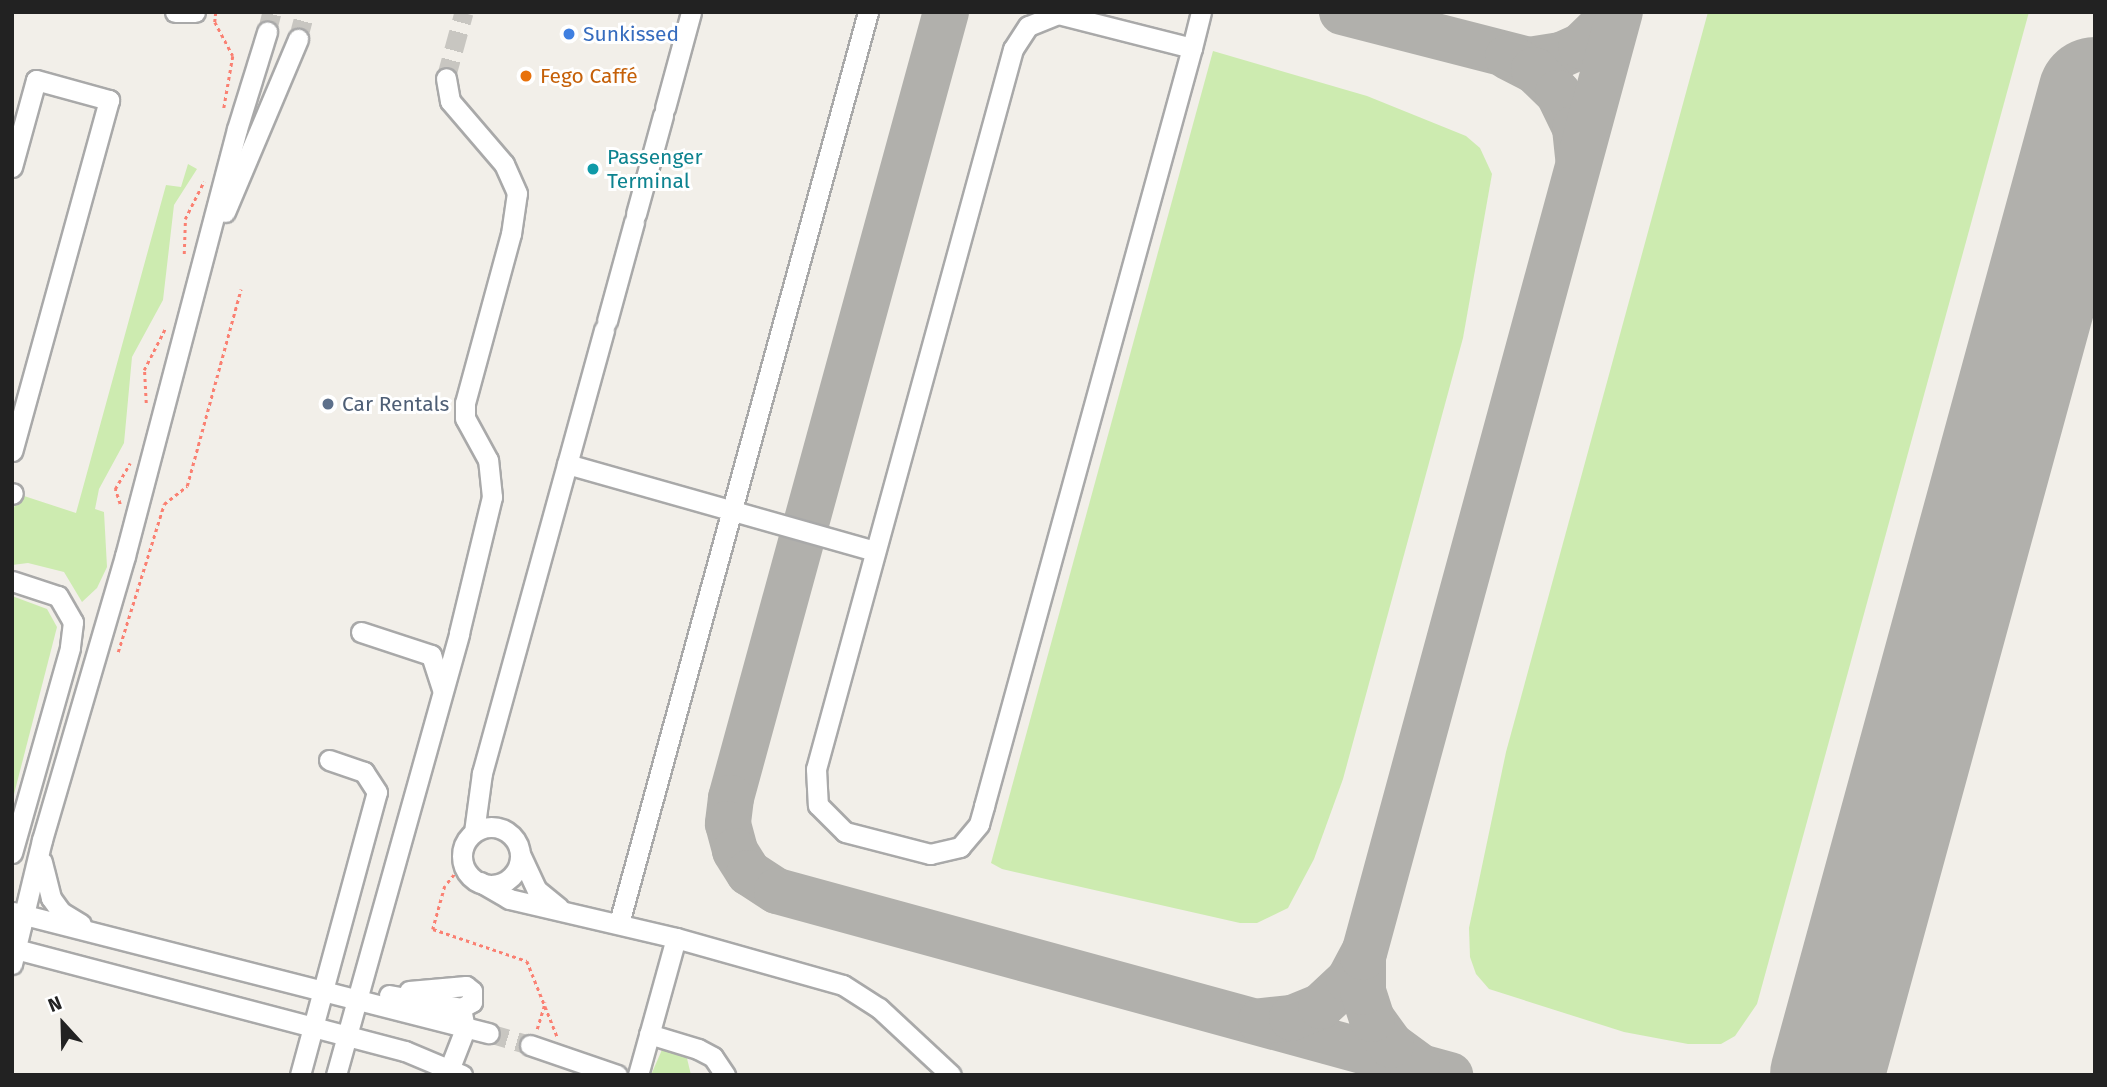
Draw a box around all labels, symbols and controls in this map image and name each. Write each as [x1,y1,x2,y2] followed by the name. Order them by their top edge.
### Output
[583,21,679,47] place label: Sunkissed
[561,26,577,42] marker: Sunkissed
[540,63,638,89] place label: Fego Caffé
[518,68,534,84] marker: Fego Caffé
[607,144,703,194] place label: Passenger Terminal
[585,161,601,177] marker: Passenger Terminal
[342,391,449,417] place label: Car Rentals
[320,396,336,412] marker: Car Rentals
[28,989,98,1059] north arrow
[45,991,65,1017] text: N

